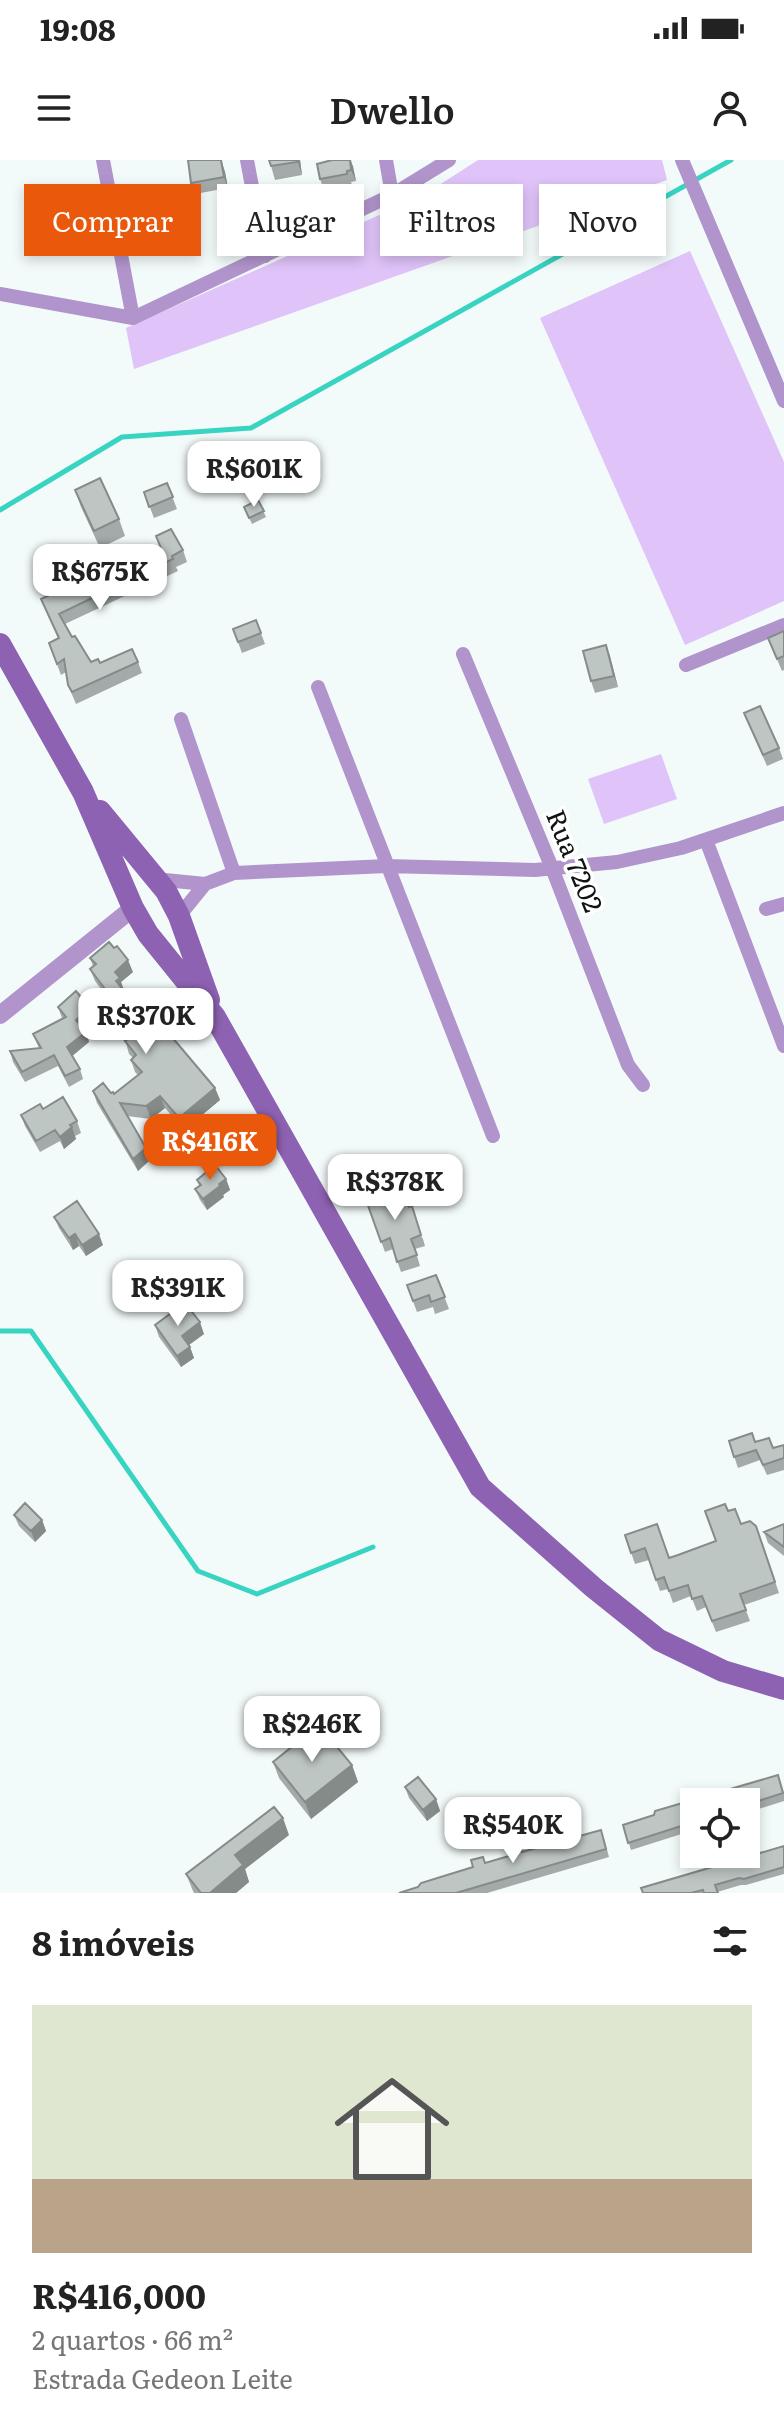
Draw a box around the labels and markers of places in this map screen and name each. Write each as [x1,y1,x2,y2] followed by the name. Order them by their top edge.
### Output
[189,441,319,509] pin: R$601K
[35,544,165,612] pin: R$675K
[81,988,211,1056] pin: R$370K
[145,1114,275,1182] pin: R$416K
[330,1154,460,1222] pin: R$378K
[113,1260,243,1328] pin: R$391K
[247,1696,377,1764] pin: R$246K
[448,1797,578,1865] pin: R$540K

